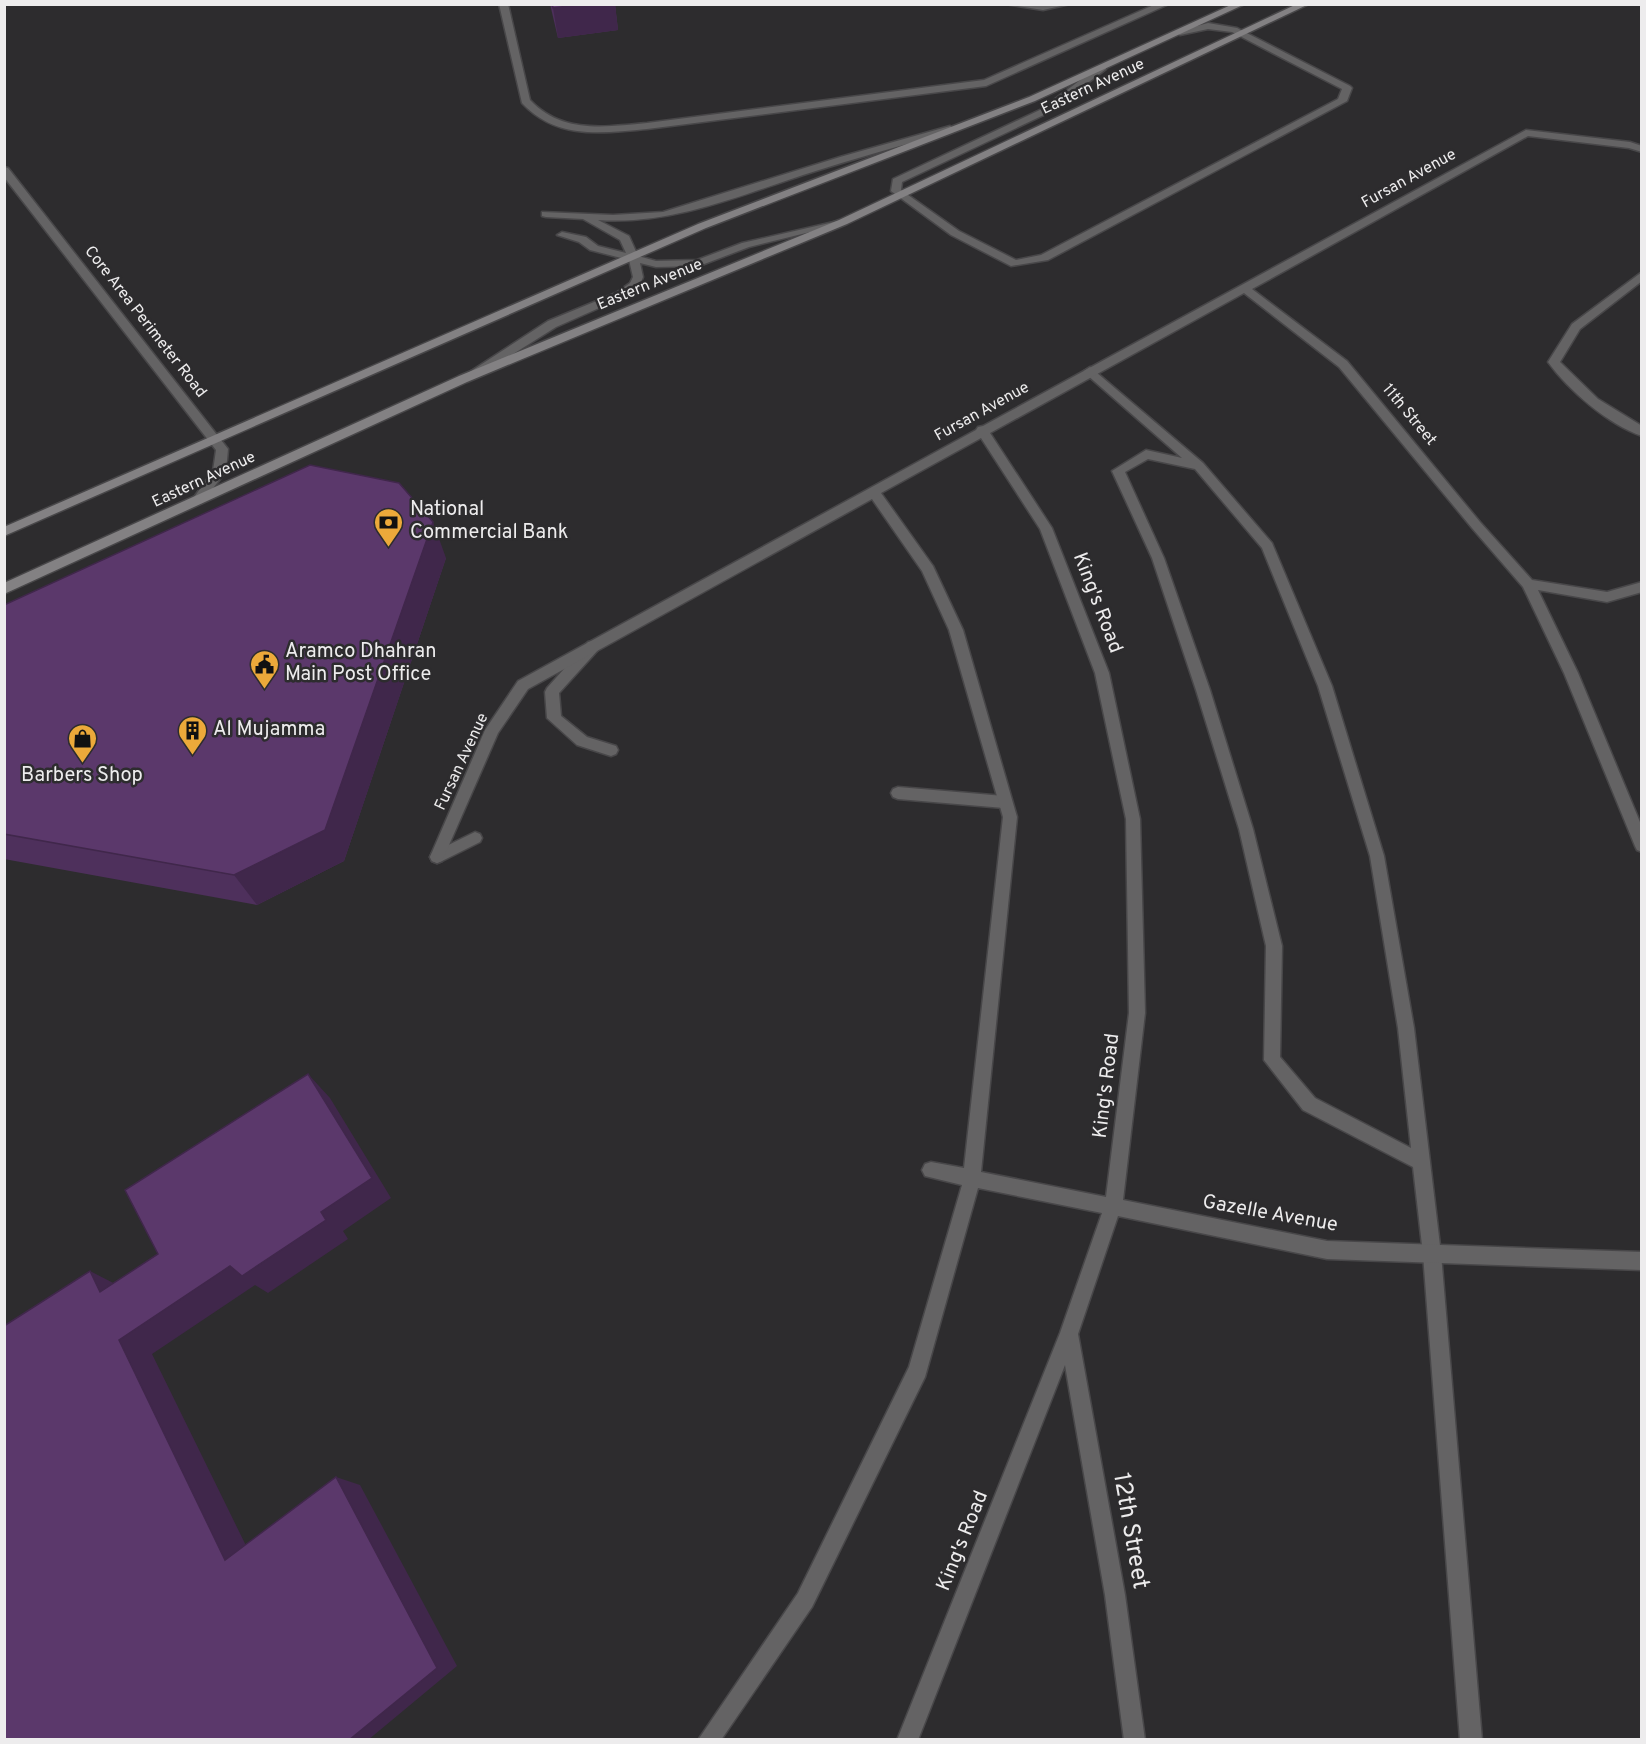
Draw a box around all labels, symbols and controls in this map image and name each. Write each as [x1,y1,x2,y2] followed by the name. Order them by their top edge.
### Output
[1038,54,1148,120] street label: Eastern Avenue
[1358,145,1460,213] street label: Fursan Avenue
[79,242,211,402] street label: Core Area Perimeter Road
[594,255,706,315] street label: Eastern Avenue
[931,378,1033,446] street label: Fursan Avenue
[1377,380,1441,450] street label: 11th Street
[149,447,259,513] street label: Eastern Avenue
[410,497,568,546] place label: National Commercial Bank
[373,506,405,548] bank icon: National Commercial Bank
[1066,549,1128,657] street label: King's Road
[285,639,436,688] place label: Aramco Dhahran Main Post Office
[248,648,280,690] public building icon: Aramco Dhahran Main Post Office
[431,710,493,814] street label: Fursan Avenue
[176,714,208,756] building icon: Al Mujamma
[213,717,325,743] place label: Al Mujamma
[66,722,98,764] shop icon: Barbers Shop
[21,763,143,789] place label: Barbers Shop
[1088,1032,1126,1140] street label: King's Road
[1200,1189,1340,1239] street label: Gazelle Avenue
[1105,1471,1155,1591] street label: 12th Street
[931,1487,995,1595] street label: King's Road

